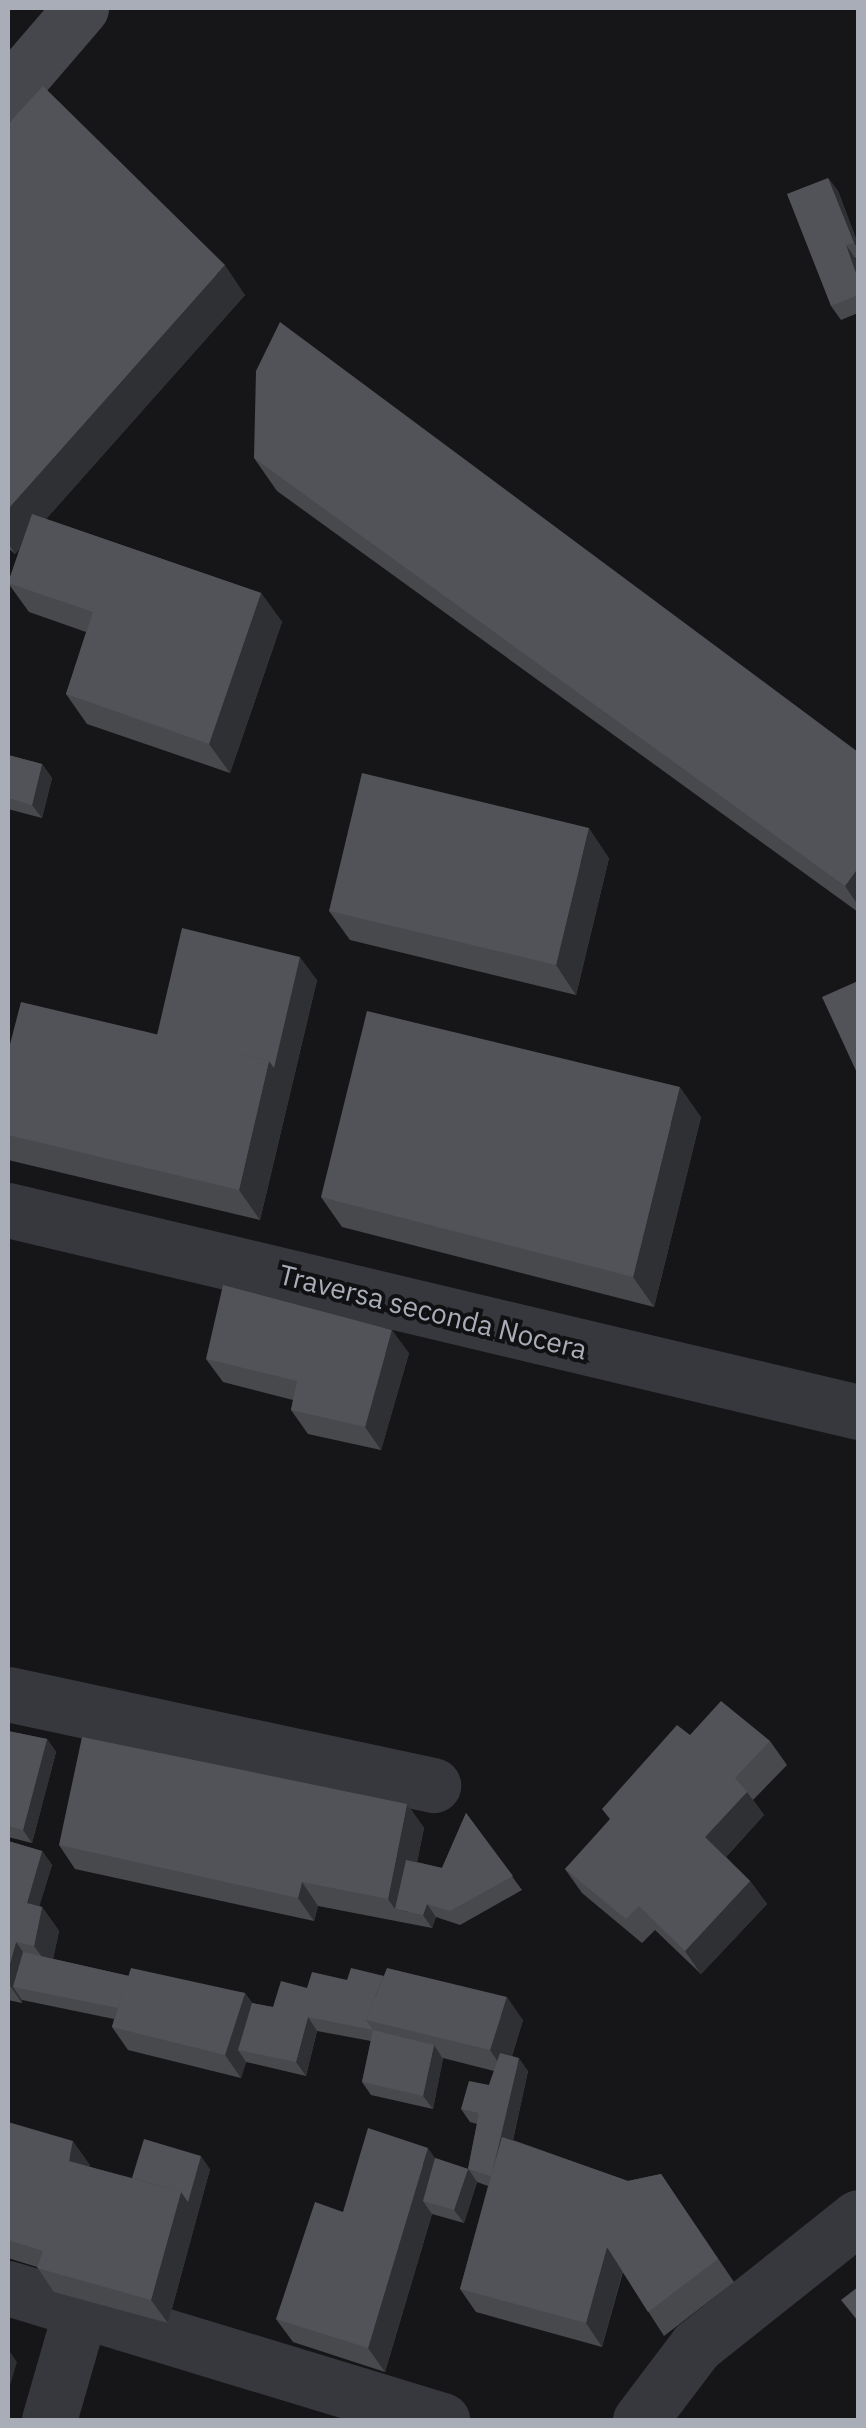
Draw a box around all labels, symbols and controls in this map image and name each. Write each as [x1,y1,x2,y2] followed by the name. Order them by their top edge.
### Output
[276,1257,590,1367] street label: Traversa seconda Nocera

